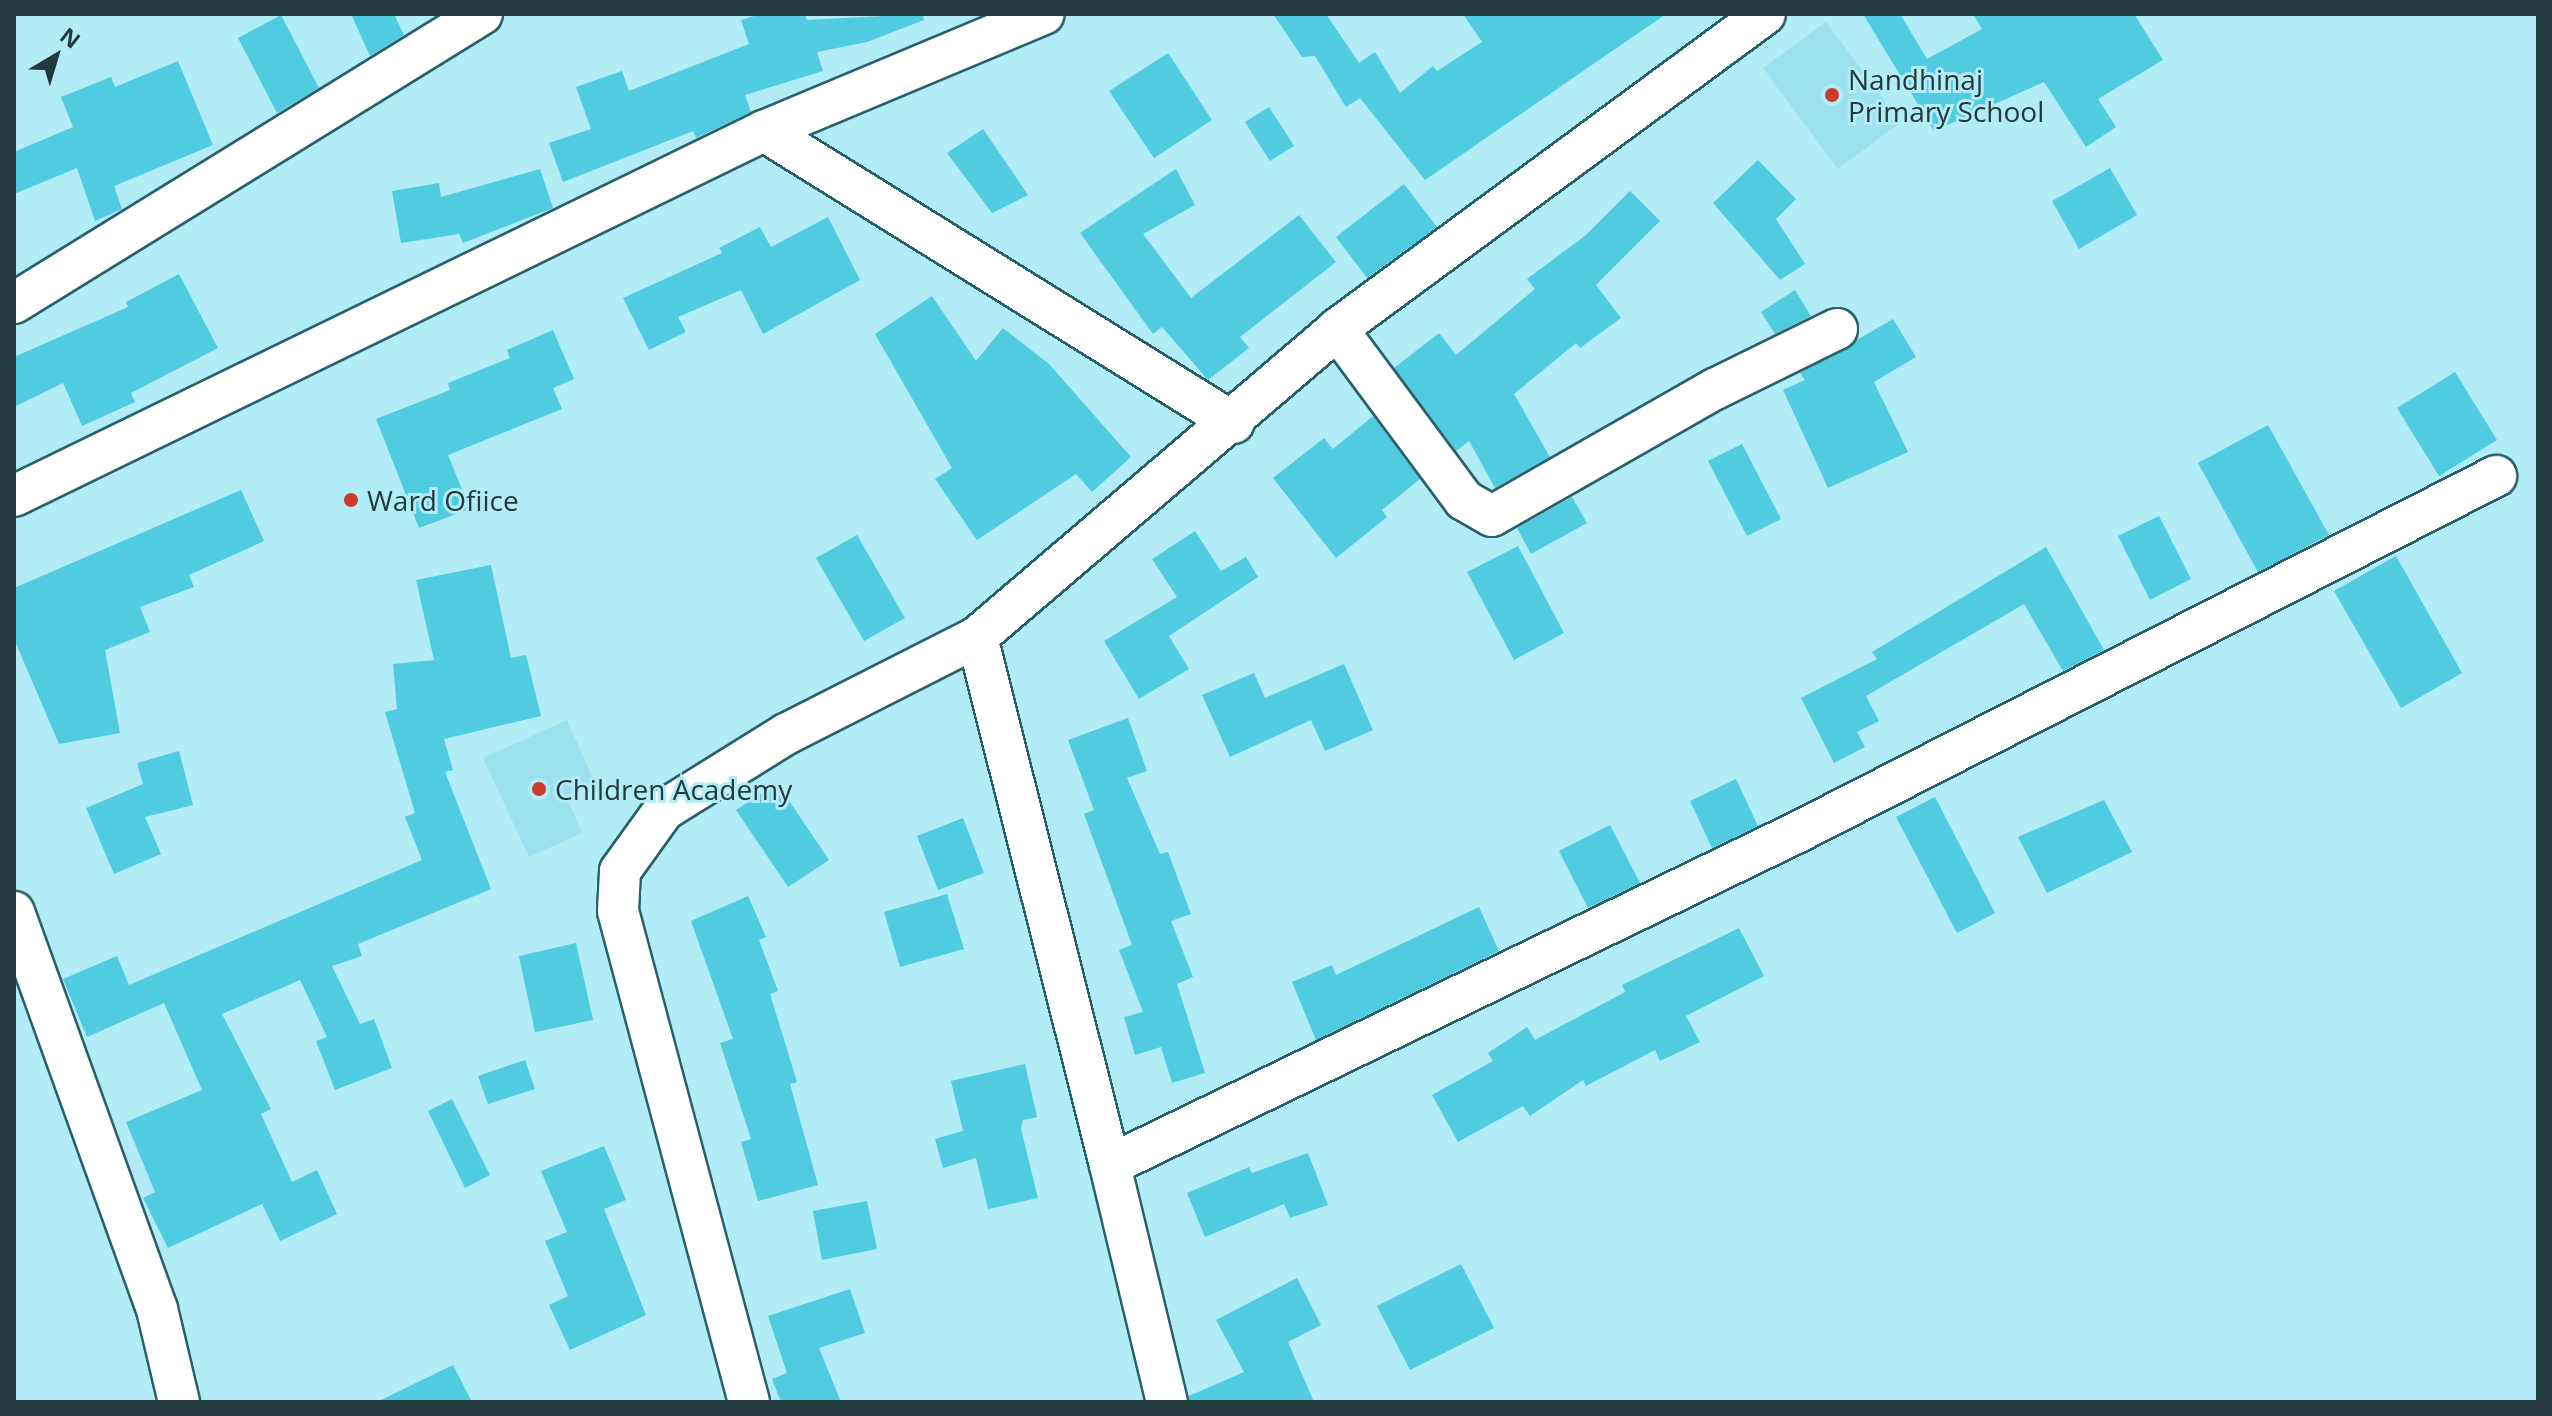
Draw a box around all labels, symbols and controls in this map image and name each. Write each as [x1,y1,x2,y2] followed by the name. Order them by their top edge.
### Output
[16,16,96,96] north arrow
[54,20,87,54] text: N
[1848,62,2044,128] place label: Nandhinaj Primary School
[1823,86,1841,104] marker: Nandhinaj Primary School
[367,483,519,517] place label: Ward Ofiice
[342,491,360,509] marker: Ward Ofiice
[555,772,792,806] place label: Children Academy
[530,780,548,798] marker: Children Academy

